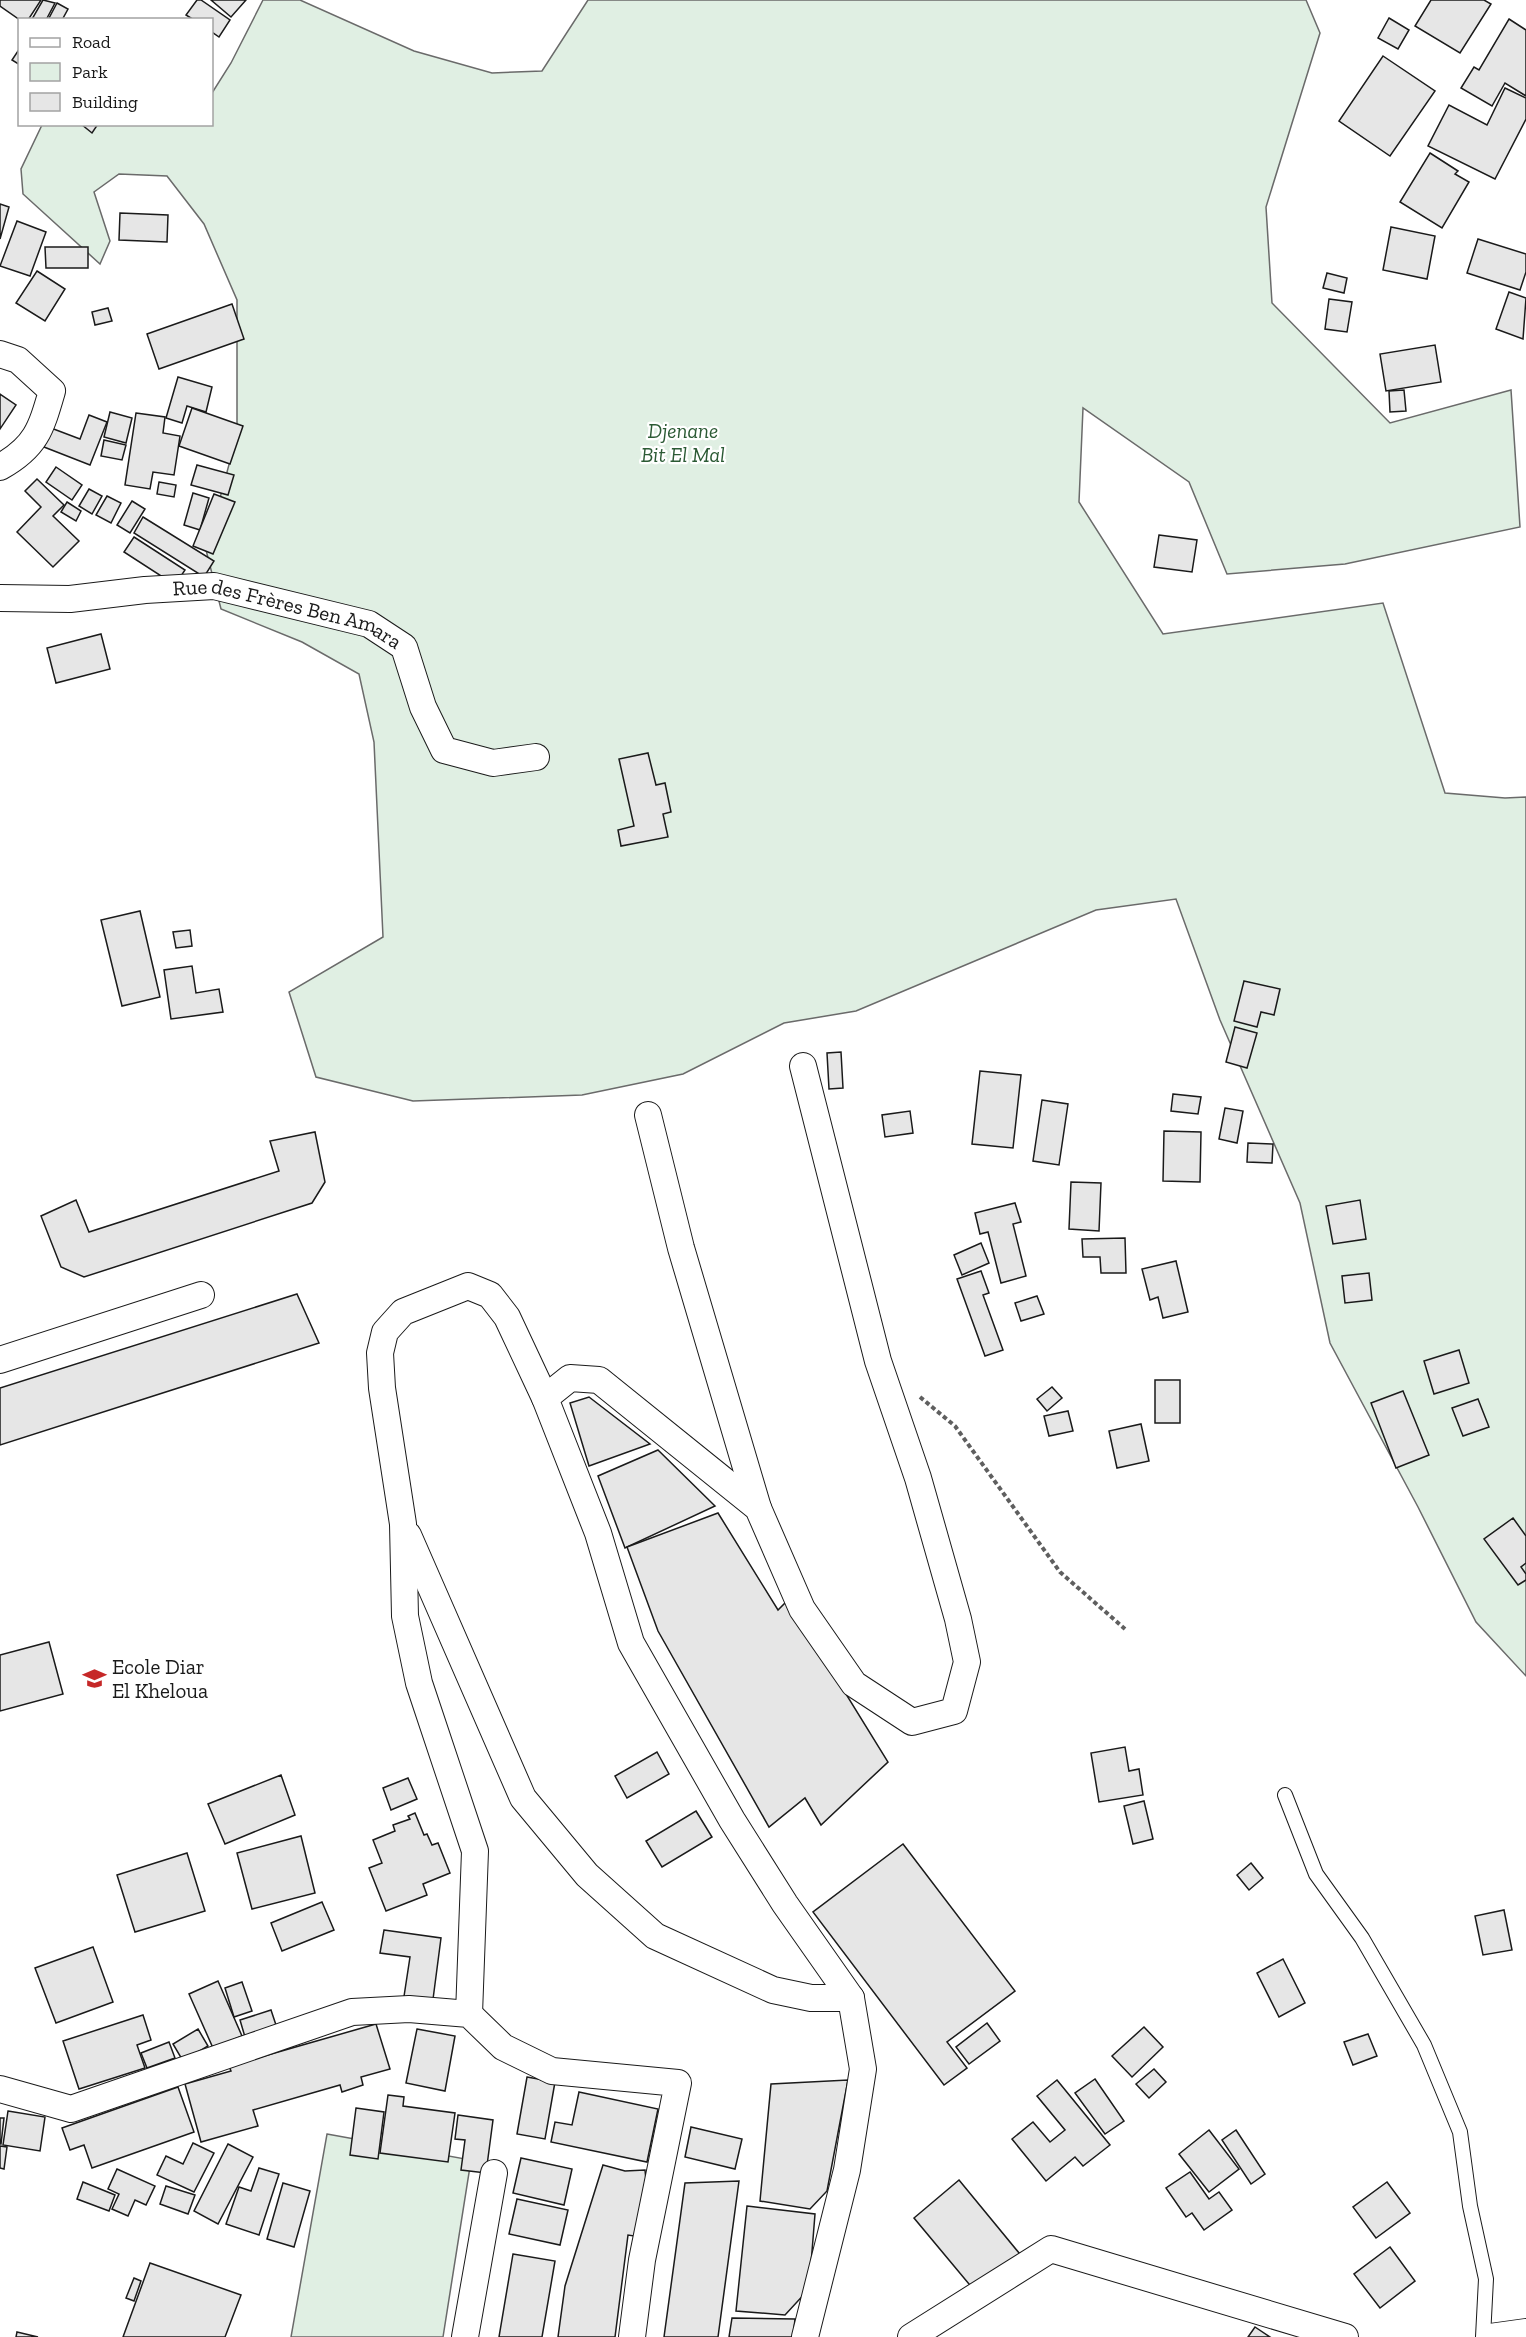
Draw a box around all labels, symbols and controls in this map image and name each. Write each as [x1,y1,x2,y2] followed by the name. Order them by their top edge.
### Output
[18,18,213,126] legend
[72,31,111,53] text: Road
[72,61,108,83] text: Park
[72,91,138,113] text: Building
[641,418,725,467] park label: Djenane Bit El Mal
[172,573,407,654] street label: Rue des Frères Ben Amara
[112,1654,208,1703] place label: Ecole Diar El Kheloua
[81,1666,107,1692] school or university icon: Ecole Diar El Kheloua

